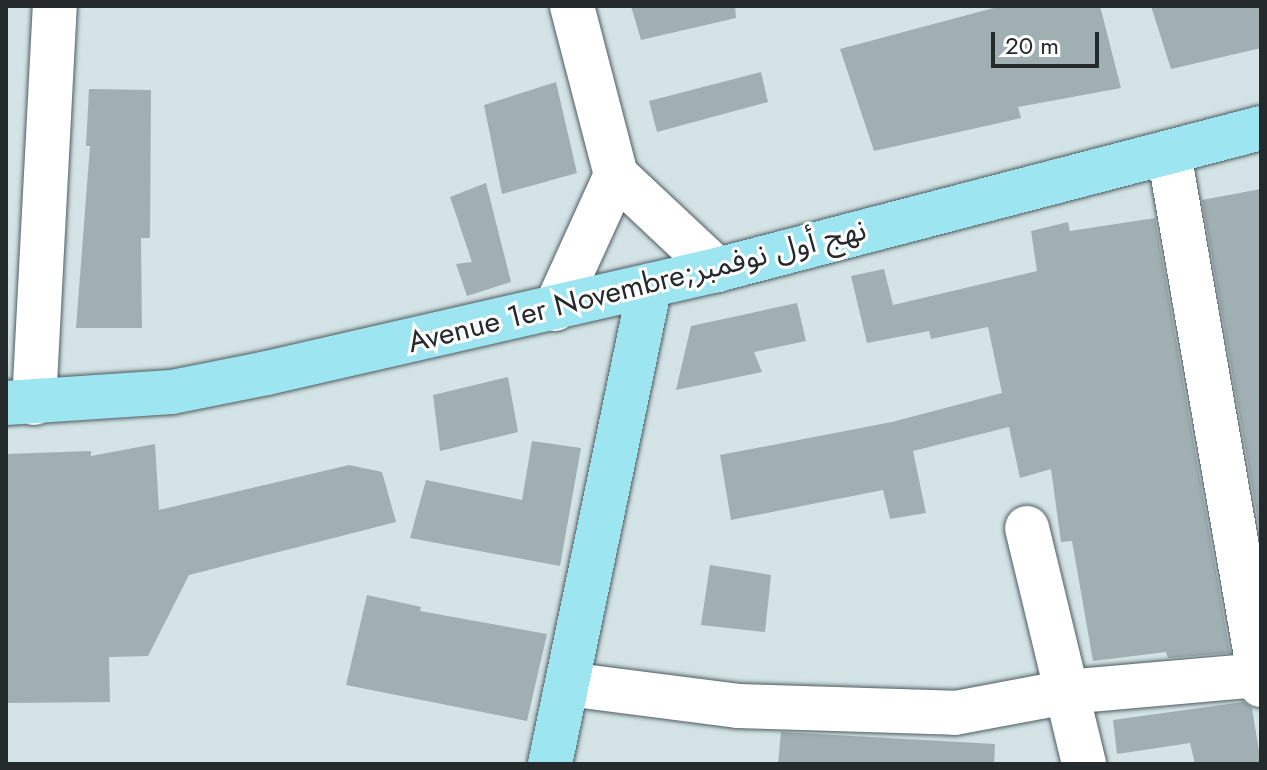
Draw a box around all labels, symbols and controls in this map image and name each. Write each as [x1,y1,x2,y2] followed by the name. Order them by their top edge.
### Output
[995,16,1103,66] scale bar
[1005,28,1059,63] text: 20 m
[404,212,870,360] street label: Avenue 1er Novembre;نهج أول نوفمبر

